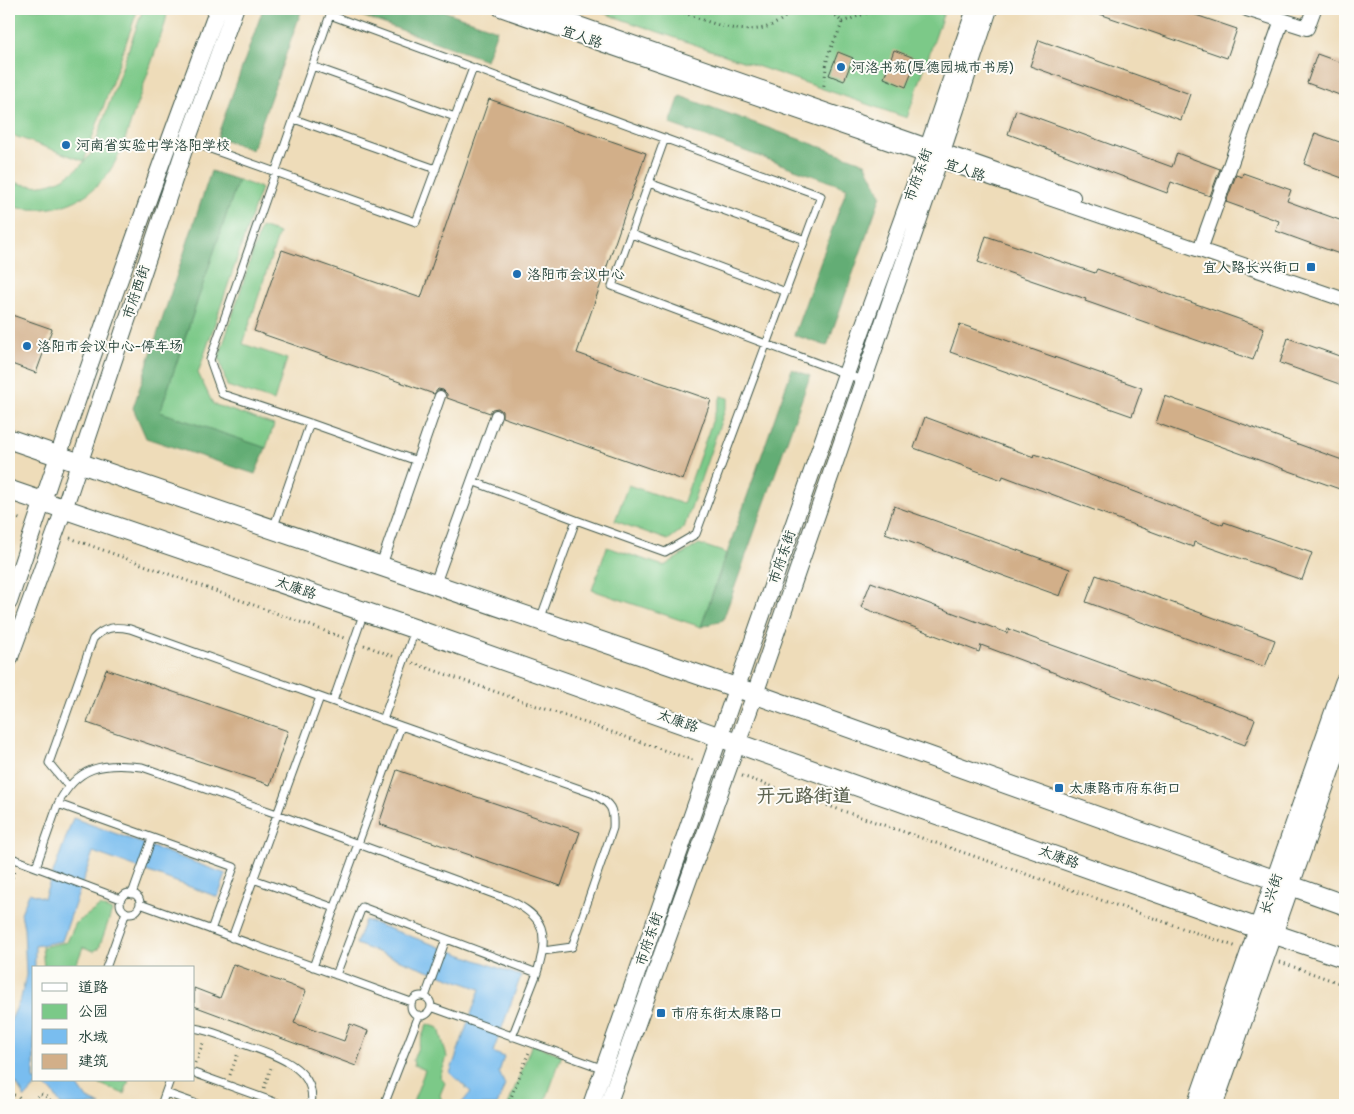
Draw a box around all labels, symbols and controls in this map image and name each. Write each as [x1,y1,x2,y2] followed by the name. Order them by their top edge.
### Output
[559,22,605,52] street label: 宜人路
[851,59,1014,76] place label: 河洛书苑(厚德园城市书房)
[835,61,847,73] marker: 河洛书苑(厚德园城市书房)
[76,137,230,154] place label: 河南省实验中学洛阳学校
[60,139,72,151] marker: 河南省实验中学洛阳学校
[900,146,936,204] street label: 市府东街
[942,155,988,185] street label: 宜人路
[1203,259,1301,276] place label: 宜人路长兴街口
[1305,261,1317,273] marker: 宜人路长兴街口
[119,263,153,321] street label: 市府西街
[527,266,625,283] place label: 洛阳市会议中心
[511,268,523,280] marker: 洛阳市会议中心
[37,338,183,355] place label: 洛阳市会议中心-停车场
[21,340,33,352] marker: 洛阳市会议中心-停车场
[765,528,799,586] street label: 市府东街
[273,573,319,603] street label: 太康路
[655,706,701,736] street label: 太康路
[1069,780,1181,797] place label: 太康路市府东街口
[1053,782,1065,794] marker: 太康路市府东街口
[756,784,852,808] district label: 开元路街道
[1036,842,1082,872] street label: 太康路
[1256,871,1286,917] street label: 长兴街
[632,910,666,968] street label: 市府东街
[32,966,195,1082] legend
[78,978,108,997] text: 道路
[78,1002,108,1021] text: 公园
[671,1005,783,1022] place label: 市府东街太康路口
[655,1007,667,1019] marker: 市府东街太康路口
[78,1028,108,1047] text: 水域
[78,1052,108,1071] text: 建筑

